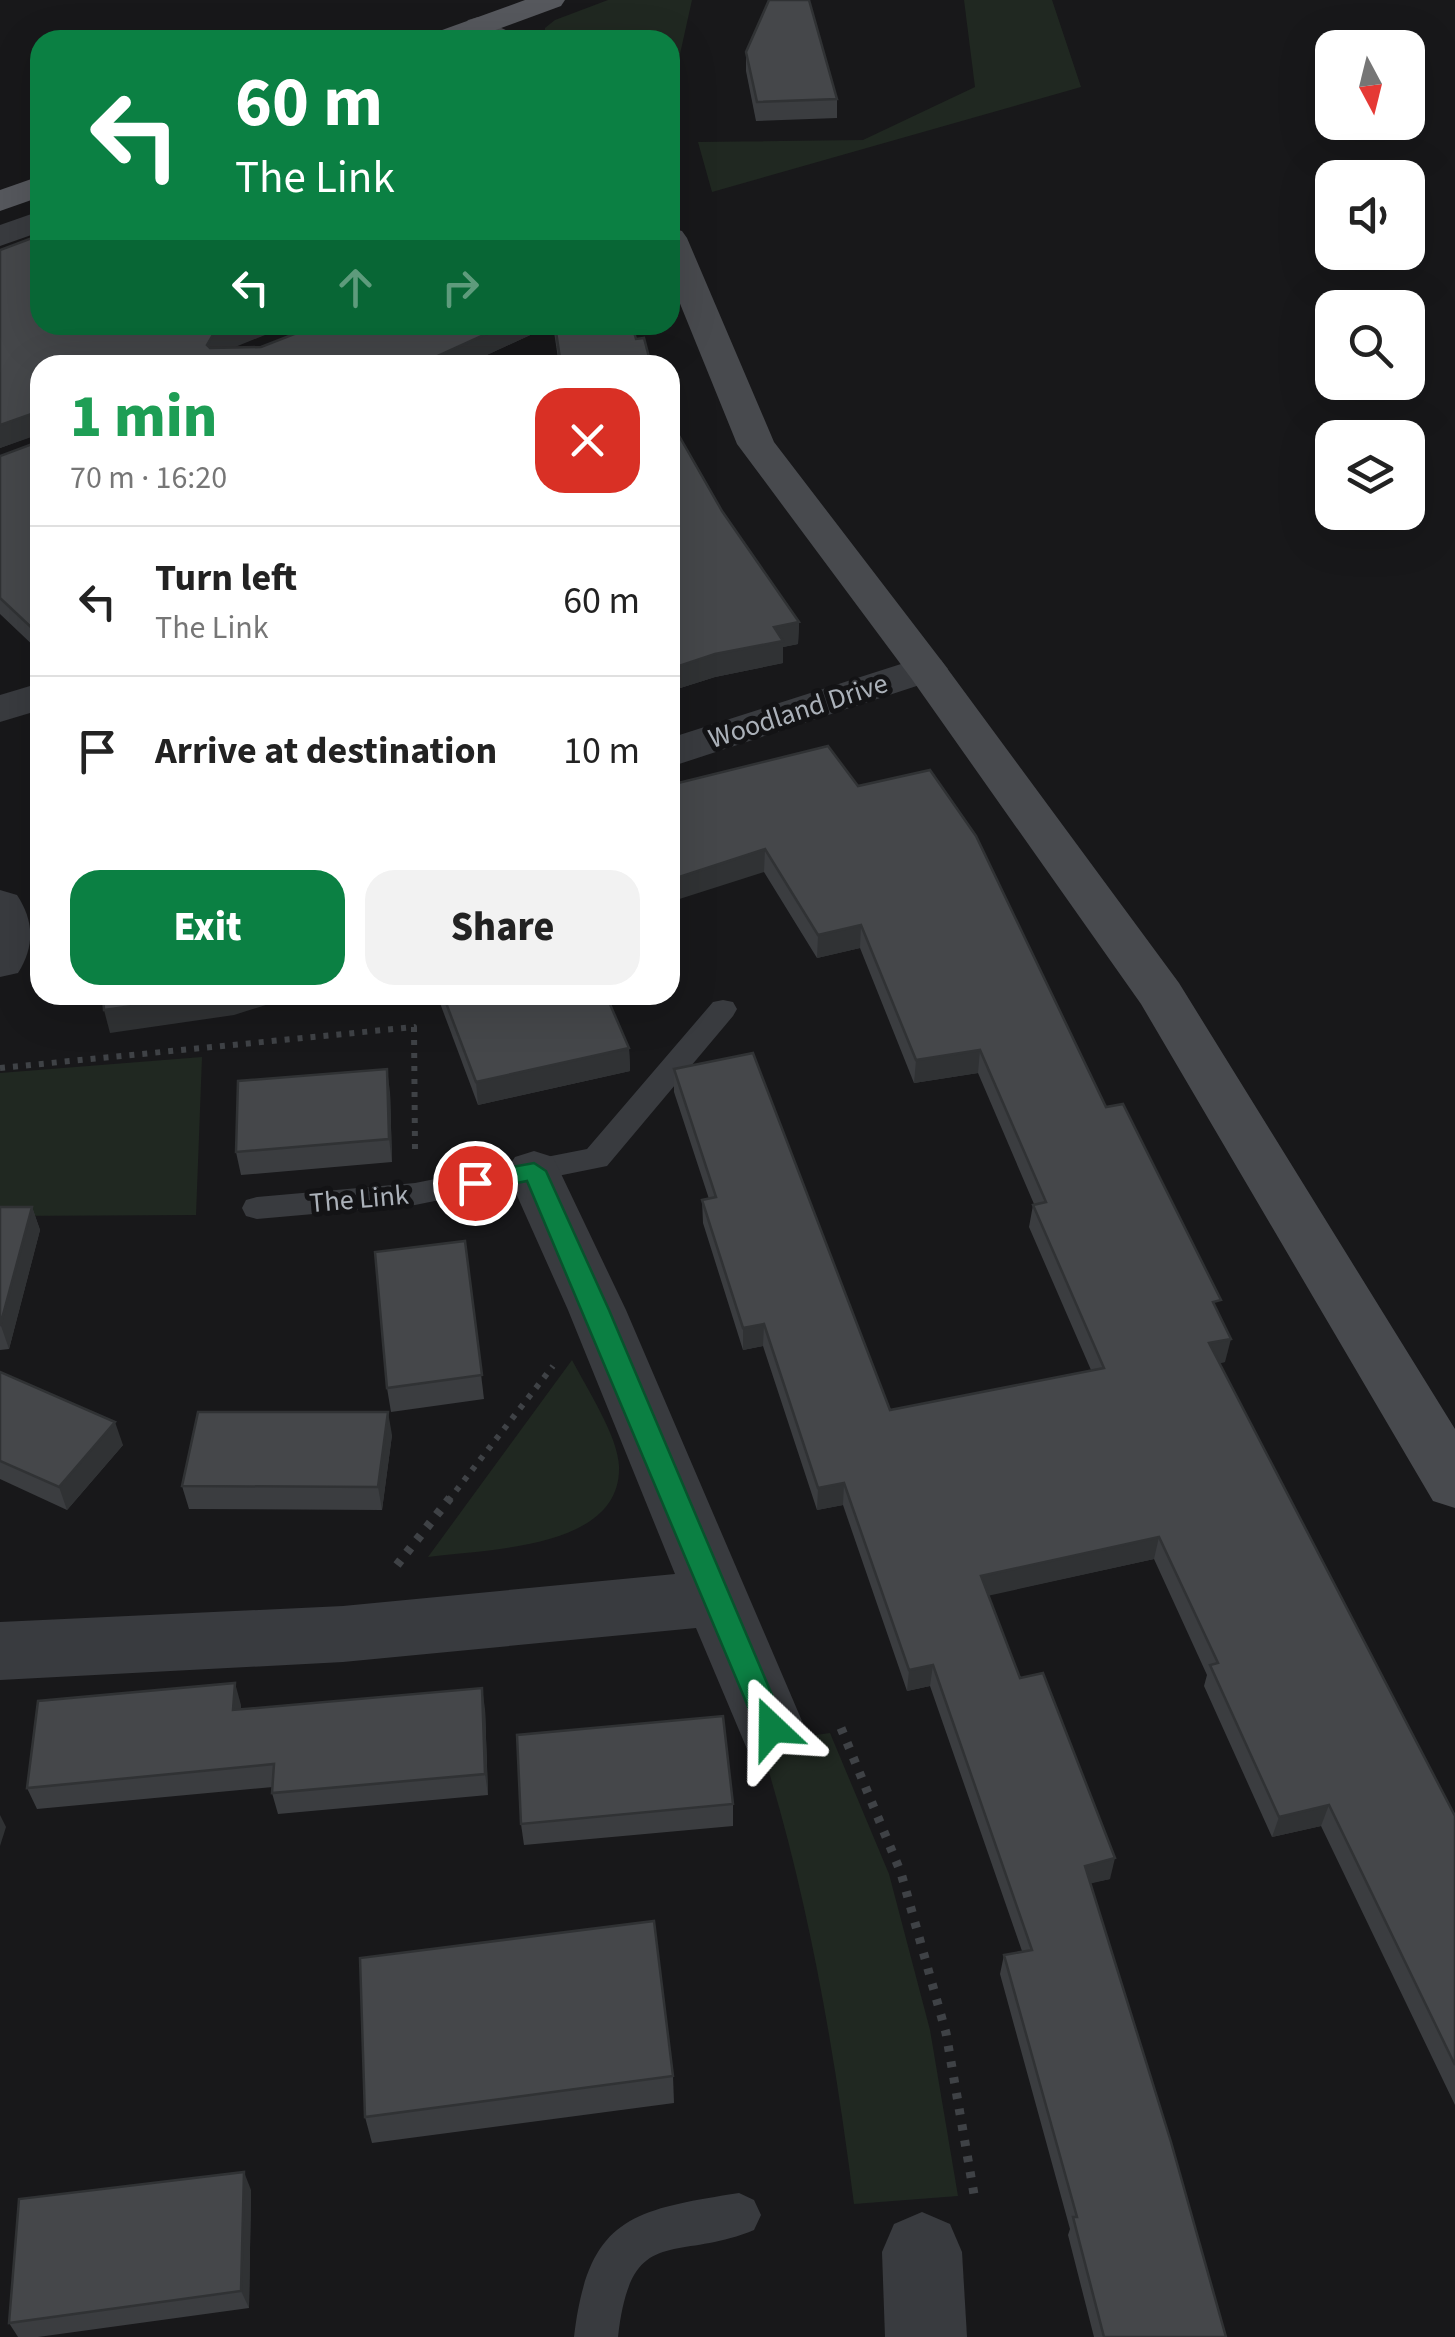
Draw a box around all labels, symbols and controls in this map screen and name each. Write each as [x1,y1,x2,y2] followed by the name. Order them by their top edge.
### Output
[1315,30,1425,140] north arrow
[1315,30,1425,530] map controls
[235,53,383,153] text: 60 m
[70,70,200,200] icon: left
[235,146,395,210] text: The Link
[1315,160,1425,270] button: sound
[223,260,278,315] icon: left
[328,260,383,315] icon: ahead
[433,260,488,315] icon: right
[1315,290,1425,400] button: search
[70,375,217,460] text: 1 min
[535,388,640,493] button: close
[1315,420,1425,530] button: layers
[70,455,227,501] text: 70 m · 16:20
[155,551,297,605] text: Turn left
[70,574,125,629] icon: left
[563,574,640,628] text: 60 m
[155,605,269,651] text: The Link
[703,663,893,759] street label: Woodland Drive
[70,724,125,779] icon: arrive
[155,724,497,778] text: Arrive at destination
[563,724,640,778] text: 10 m
[70,870,345,985] button: Exit
[365,870,640,985] button: Share
[433,1141,518,1226] pin
[448,1156,503,1211] icon: arrive
[308,1175,410,1223] street label: The Link
[720,1676,824,1780] position arrow

